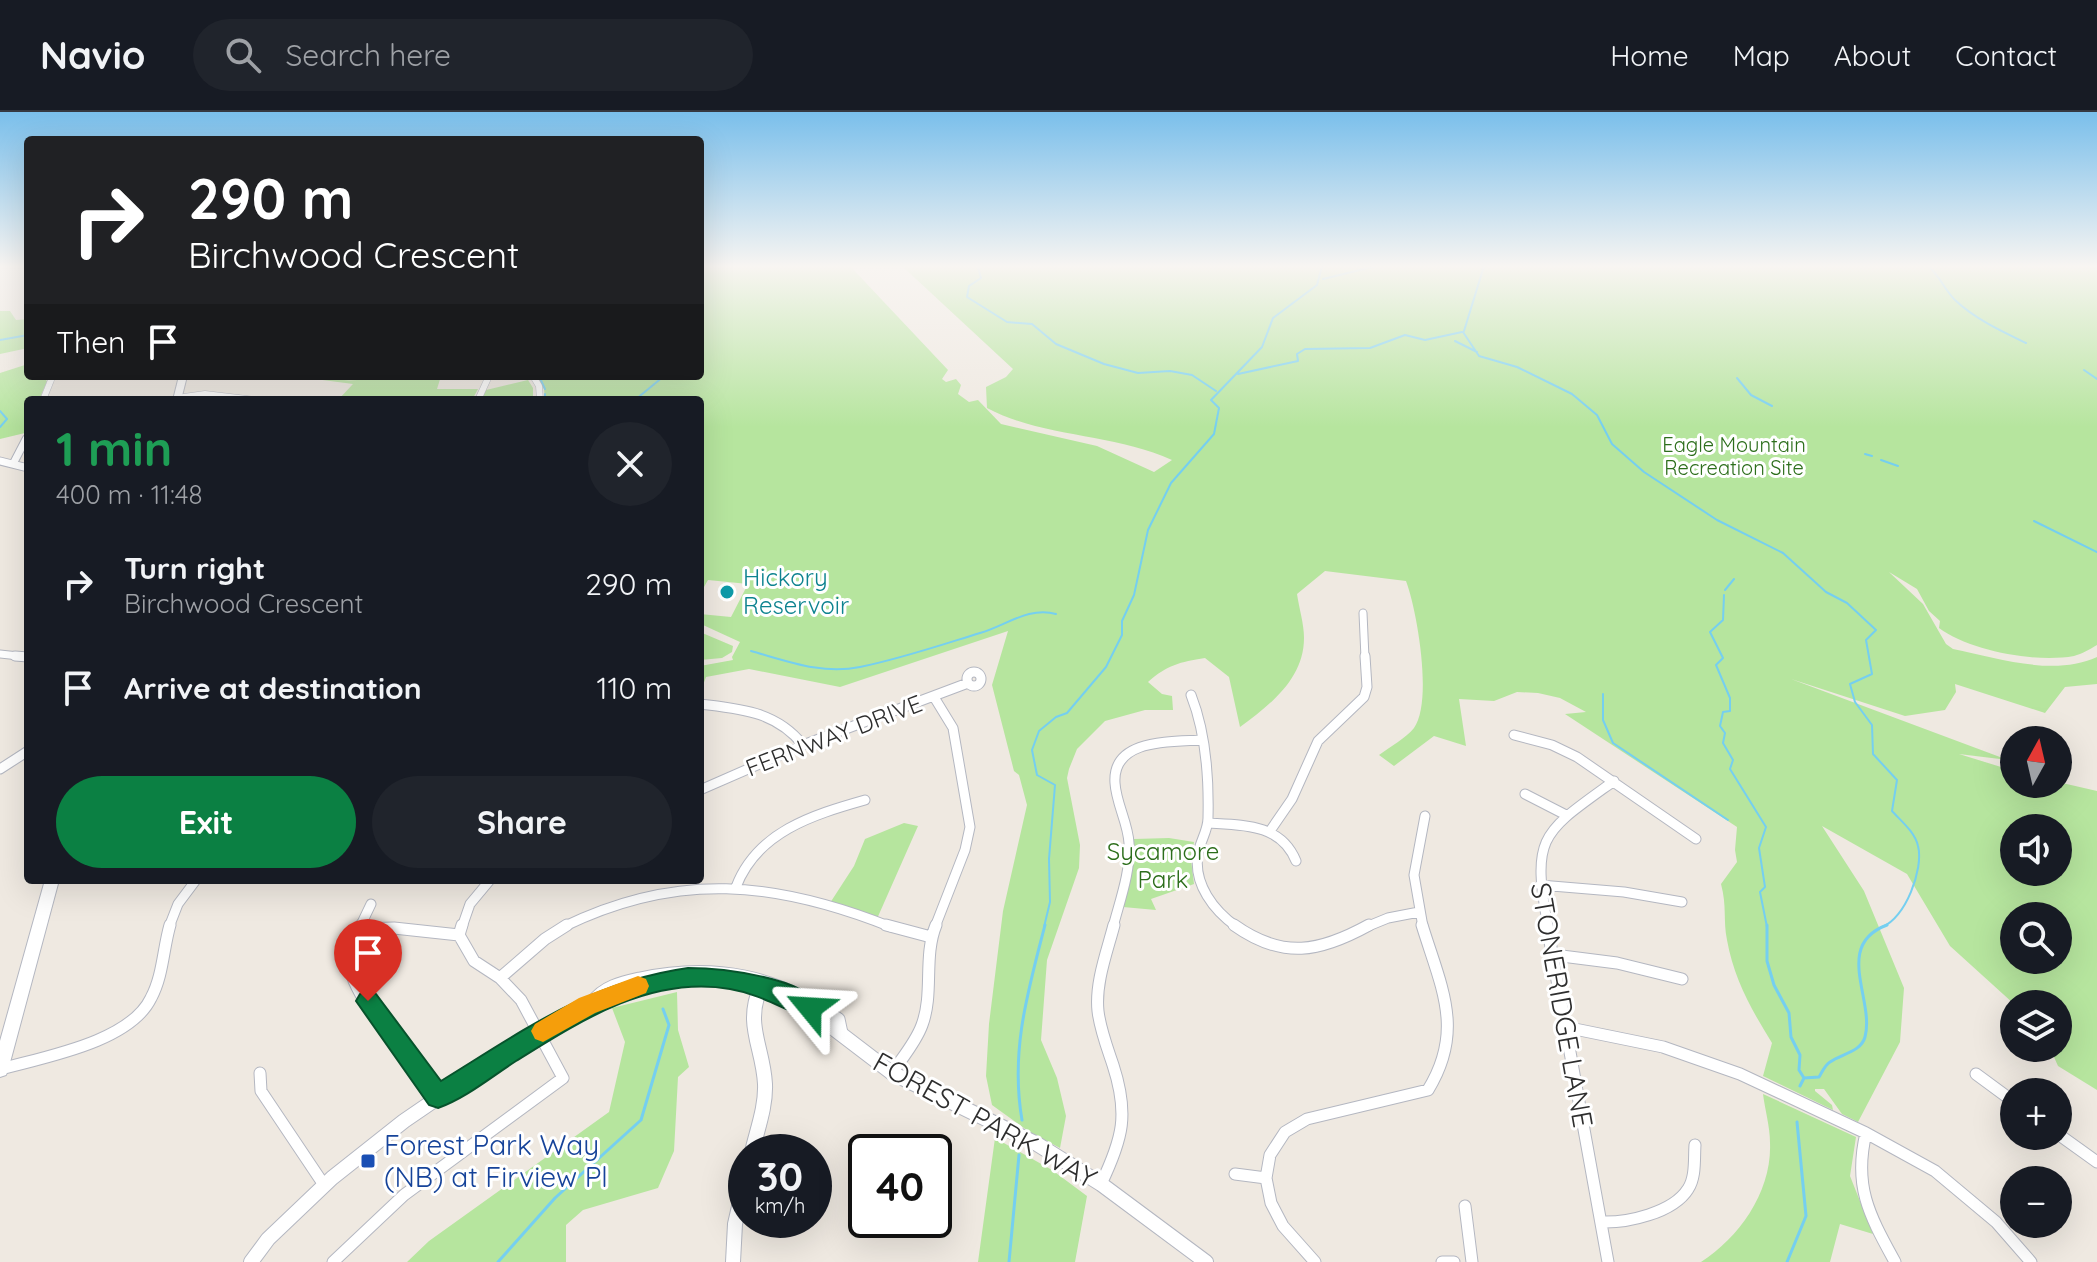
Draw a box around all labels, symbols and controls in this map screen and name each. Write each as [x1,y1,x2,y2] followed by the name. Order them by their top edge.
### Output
[193,19,753,91] search box
[40,31,145,79] text: Navio
[221,33,265,77] icon: search
[285,36,451,74] text: Search here
[1610,38,1689,73] text: Home
[1733,38,1790,73] text: Map
[1834,38,1911,73] text: About
[1955,38,2057,73] text: Contact
[188,163,353,233] text: 290 m
[56,168,160,272] icon: right
[188,232,519,277] text: Birchwood Crescent
[141,320,185,364] icon: arrive
[56,323,125,361] text: Then
[56,418,172,478] text: 1 min
[588,422,672,506] button: close
[1662,432,1806,480] park label: Eagle Mountain Recreation Site
[56,478,203,511] text: 400 m · 11:48
[124,549,265,587] text: Turn right
[56,562,100,606] icon: right
[743,562,849,620] place label: Hickory Reservoir
[585,565,672,603] text: 290 m
[718,583,736,601] marker: Hickory Reservoir
[124,587,363,620] text: Birchwood Crescent
[56,666,100,710] icon: arrive
[124,669,422,707] text: Arrive at destination
[596,669,672,707] text: 110 m
[741,688,926,783] street label: FERNWAY DRIVE
[2000,726,2072,798] north arrow
[2000,726,2072,1238] map controls
[56,776,356,868] button: Exit
[372,776,672,868] button: Share
[2000,814,2072,886] button: sound
[1107,836,1219,894] park label: Sycamore Park
[1524,880,1601,1130] street label: STONERIDGE LANE
[2000,902,2072,974] button: search
[334,919,402,1001] pin
[346,931,390,975] icon: arrive
[768,966,852,1050] position arrow
[2000,990,2072,1062] button: layers
[867,1044,1103,1196] street label: FOREST PARK WAY
[2000,1078,2072,1150] button: +
[384,1127,608,1194] place label: Forest Park Way (NB) at Firview Pl
[848,1134,952,1238] speed limit sign: 40
[757,1151,803,1201] text: 30
[359,1152,377,1170] marker: Forest Park Way (NB) at Firview Pl
[2000,1166,2072,1238] button: −
[755,1193,805,1218] text: km/h

